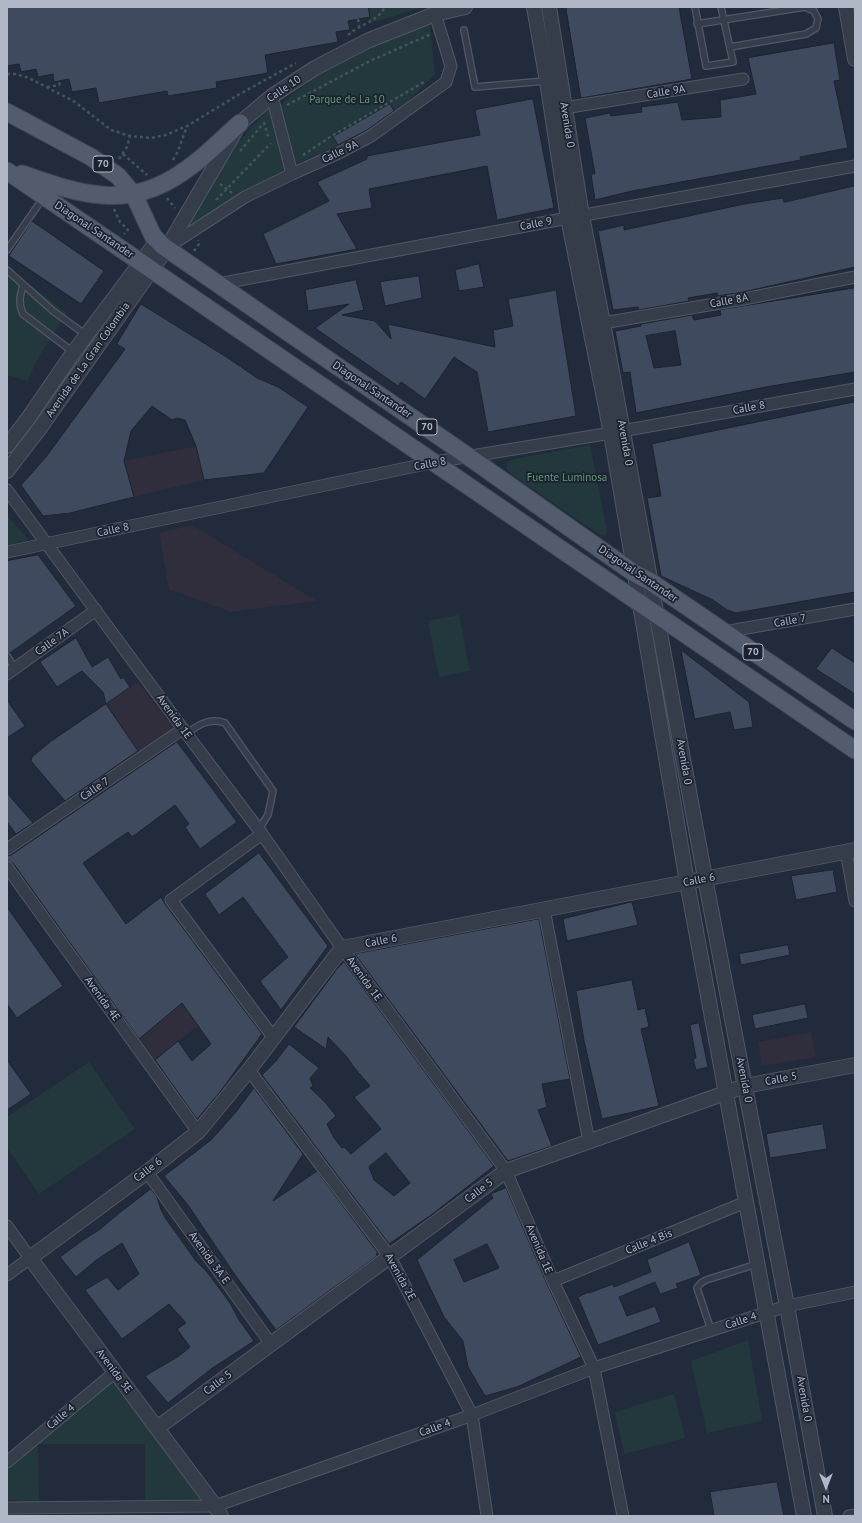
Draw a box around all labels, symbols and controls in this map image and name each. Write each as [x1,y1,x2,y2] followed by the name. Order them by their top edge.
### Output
[264,73,304,105] street label: Calle 10
[646,82,686,102] street label: Calle 9A
[309,93,385,107] park label: Parque de La 10
[557,101,577,149] street label: Avenida 0
[320,138,360,166] street label: Calle 9A
[93,156,113,172] road number: 70
[52,199,136,261] street label: Diagonal Santander
[519,214,553,234] street label: Calle 9
[709,291,749,311] street label: Calle 8A
[43,300,133,420] street label: Avenida de La Gran Colombia
[330,359,414,421] street label: Diagonal Santander
[732,399,766,417] street label: Calle 8
[417,419,437,435] road number: 70
[614,419,636,467] street label: Avenida 0
[413,454,447,474] street label: Calle 8
[527,471,607,485] park label: Fuente Luminosa
[96,520,130,540] street label: Calle 8
[596,543,680,605] street label: Diagonal Santander
[773,612,807,630] street label: Calle 7
[33,625,71,659] street label: Calle 7A
[743,644,763,660] road number: 70
[153,692,195,742] street label: Avenida 1E
[673,738,695,786] street label: Avenida 0
[78,774,112,804] street label: Calle 7
[682,870,716,890] street label: Calle 6
[364,931,398,951] street label: Calle 6
[343,954,385,1004] street label: Avenida 1E
[81,974,123,1024] street label: Avenida 4E
[733,1056,755,1104] street label: Avenida 0
[764,1069,798,1089] street label: Calle 5
[131,1155,165,1185] street label: Calle 6
[462,1176,496,1206] street label: Calle 5
[523,1222,555,1276] street label: Avenida 1E
[624,1227,674,1257] street label: Calle 4 Bis
[186,1229,232,1287] street label: Avenida 3A E
[382,1251,418,1303] street label: Avenida 2E
[724,1310,758,1332] street label: Calle 4
[93,1346,135,1396] street label: Avenida 3E
[201,1368,235,1398] street label: Calle 5
[793,1375,815,1423] street label: Avenida 0
[44,1402,78,1432] street label: Calle 4
[417,1416,453,1440] street label: Calle 4
[806,1467,846,1507] north arrow
[822,1492,830,1506] text: N

